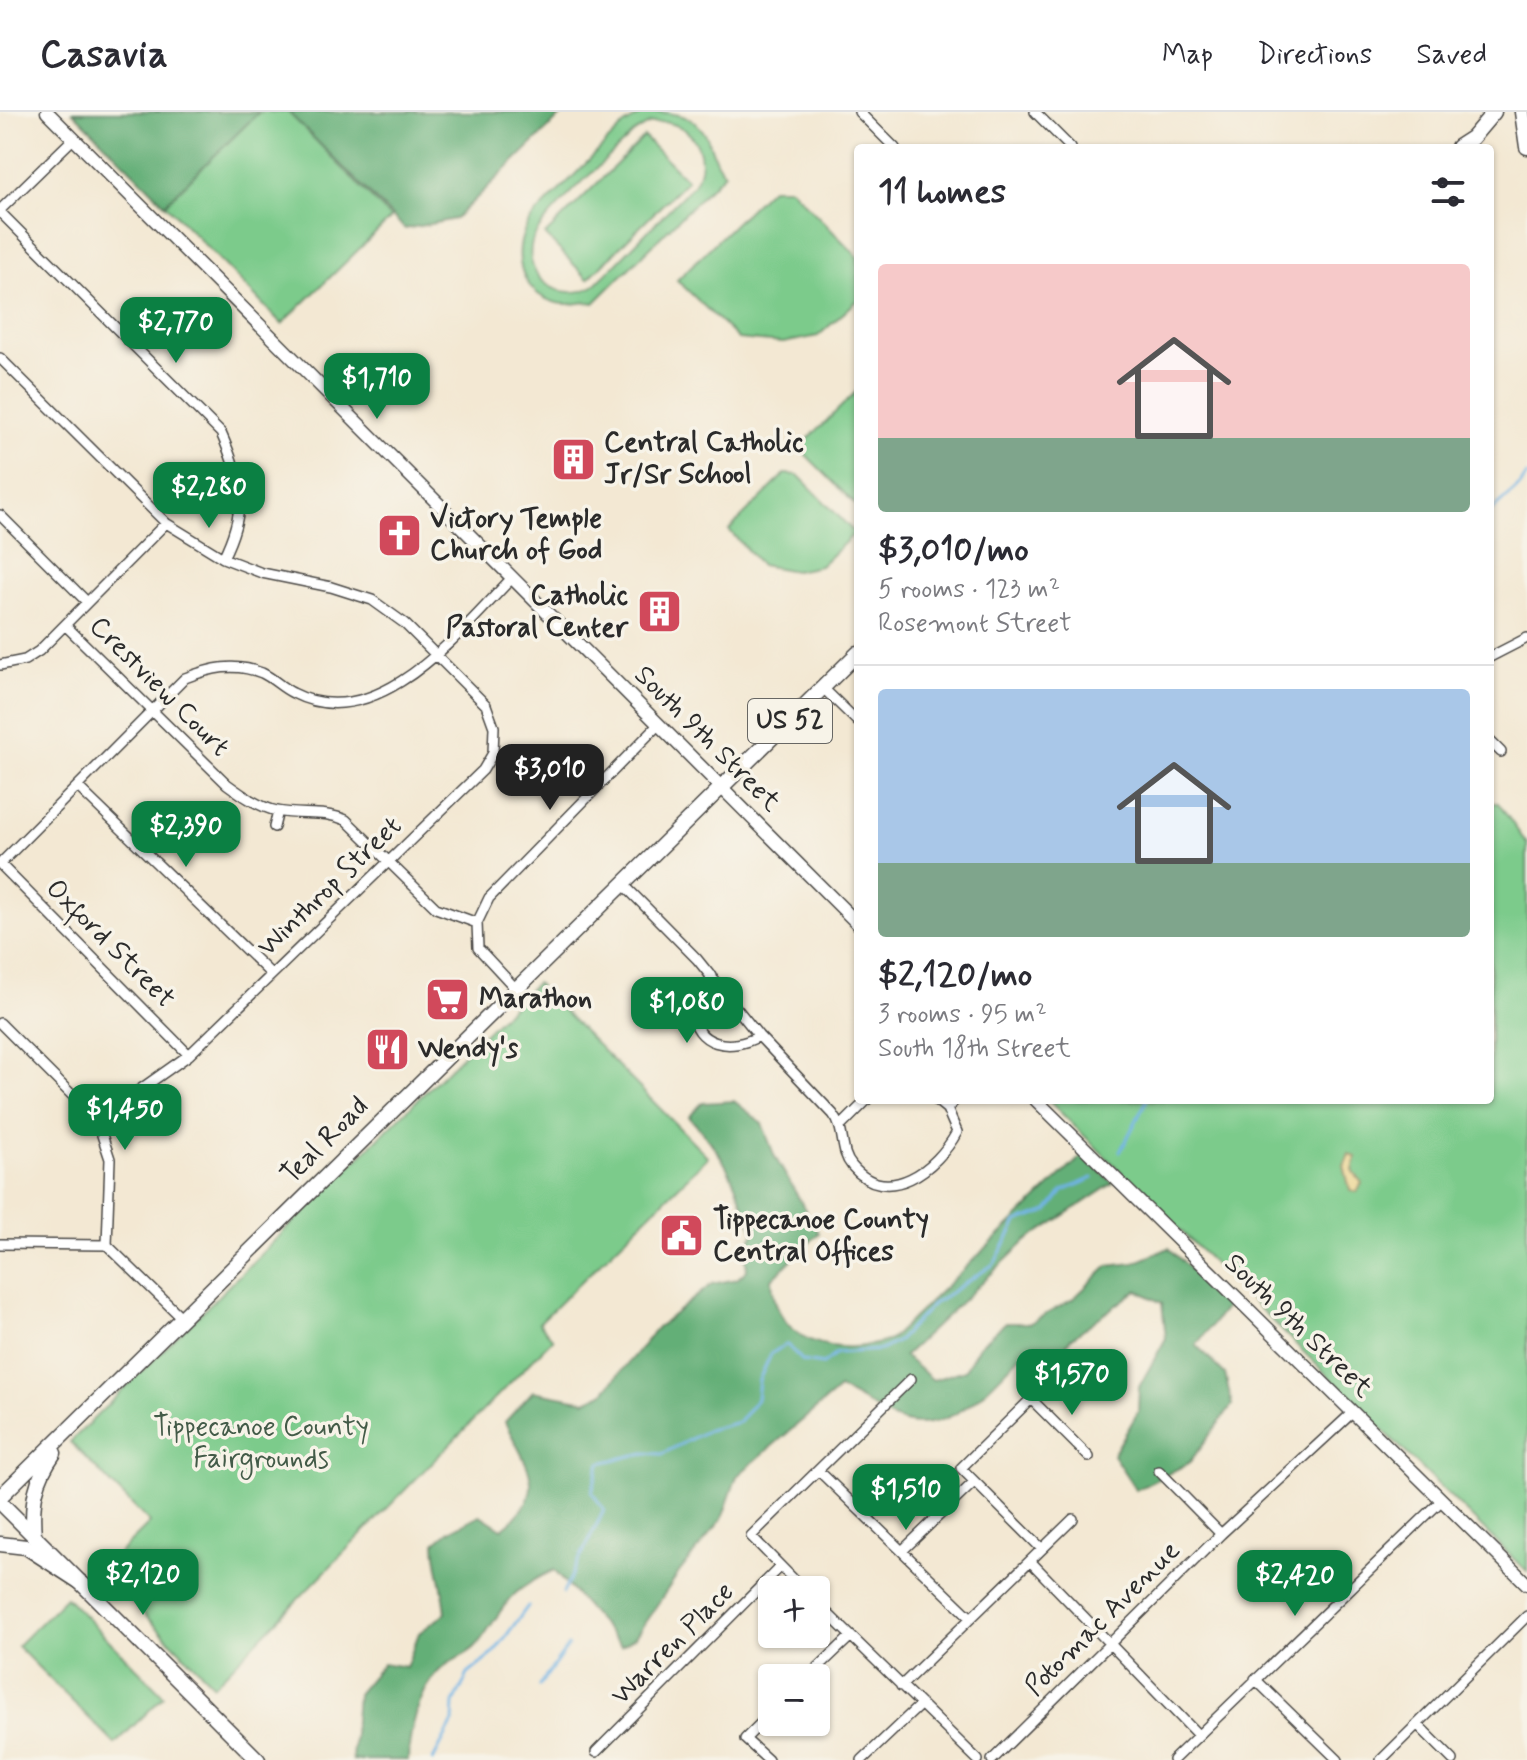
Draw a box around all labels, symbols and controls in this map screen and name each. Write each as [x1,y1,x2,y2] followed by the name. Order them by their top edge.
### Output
[40,31,168,80] text: Casavia
[1162,37,1213,74] text: Map
[1257,37,1372,74] text: Directions
[1416,37,1487,74] text: Saved
[878,170,1006,215] text: 11 homes
[1426,170,1470,214] icon: filters
[111,297,241,365] pin: $2,770
[138,306,214,340] text: $2,770
[1102,316,1246,460] icon: home
[312,353,442,421] pin: $1,710
[342,362,412,396] text: $1,710
[604,425,804,494] place label: Central Catholic Jr/Sr School
[549,435,597,483] building icon: Central Catholic Jr/Sr School
[144,462,274,530] pin: $2,280
[171,471,247,505] text: $2,280
[430,501,602,570] place label: Victory Temple Church of God
[375,511,423,559] church icon: Victory Temple Church of God
[878,528,1029,573] text: $3,010/mo
[878,573,1060,607] text: 5 rooms · 123 m²
[446,578,629,647] place label: Catholic Pastoral Center
[635,588,683,636] building icon: Catholic Pastoral Center
[878,607,1071,641] text: Rosemont Street
[81,609,237,765] street label: Crestview Court
[626,658,789,821] street label: South 9th Street
[748,699,832,743] road number: US 52
[1102,741,1246,885] icon: home
[485,744,615,812] pin: $3,010
[514,753,586,787] text: $3,010
[121,801,251,869] pin: $2,390
[250,809,410,965] street label: Winthrop Street
[150,810,222,844] text: $2,390
[36,871,183,1018] street label: Oxford Street
[878,953,1032,998] text: $2,120/mo
[424,975,472,1023] supermarket icon: Marathon
[622,977,752,1045] pin: $1,080
[479,981,592,1018] place label: Marathon
[649,986,725,1020] text: $1,080
[878,998,1047,1032] text: 3 rooms · 95 m²
[363,1025,411,1073] restaurant icon: Wendy's
[418,1031,519,1068] place label: Wendy's
[878,1032,1071,1066] text: South 18th Street
[60,1084,190,1152] pin: $1,450
[273,1089,377,1193] street label: Teal Road
[86,1093,164,1127] text: $1,450
[713,1202,929,1271] place label: Tippecanoe County Central Offices
[658,1212,706,1260] public building icon: Tippecanoe County Central Offices
[1216,1246,1381,1407] street label: South 9th Street
[1007,1349,1137,1417] pin: $1,570
[1034,1358,1110,1392] text: $1,570
[153,1409,369,1480] park label: Tippecanoe County Fairgrounds
[841,1464,971,1532] pin: $1,510
[870,1473,942,1507] text: $1,510
[1017,1533,1189,1705] street label: Potomac Avenue
[78,1549,208,1617] pin: $2,120
[1230,1550,1360,1618] pin: $2,420
[106,1558,180,1592] text: $2,120
[1255,1559,1335,1593] text: $2,420
[603,1574,743,1714] street label: Warren Place
[758,1576,830,1736] map controls
[758,1576,830,1648] button: +
[758,1664,830,1736] button: −

